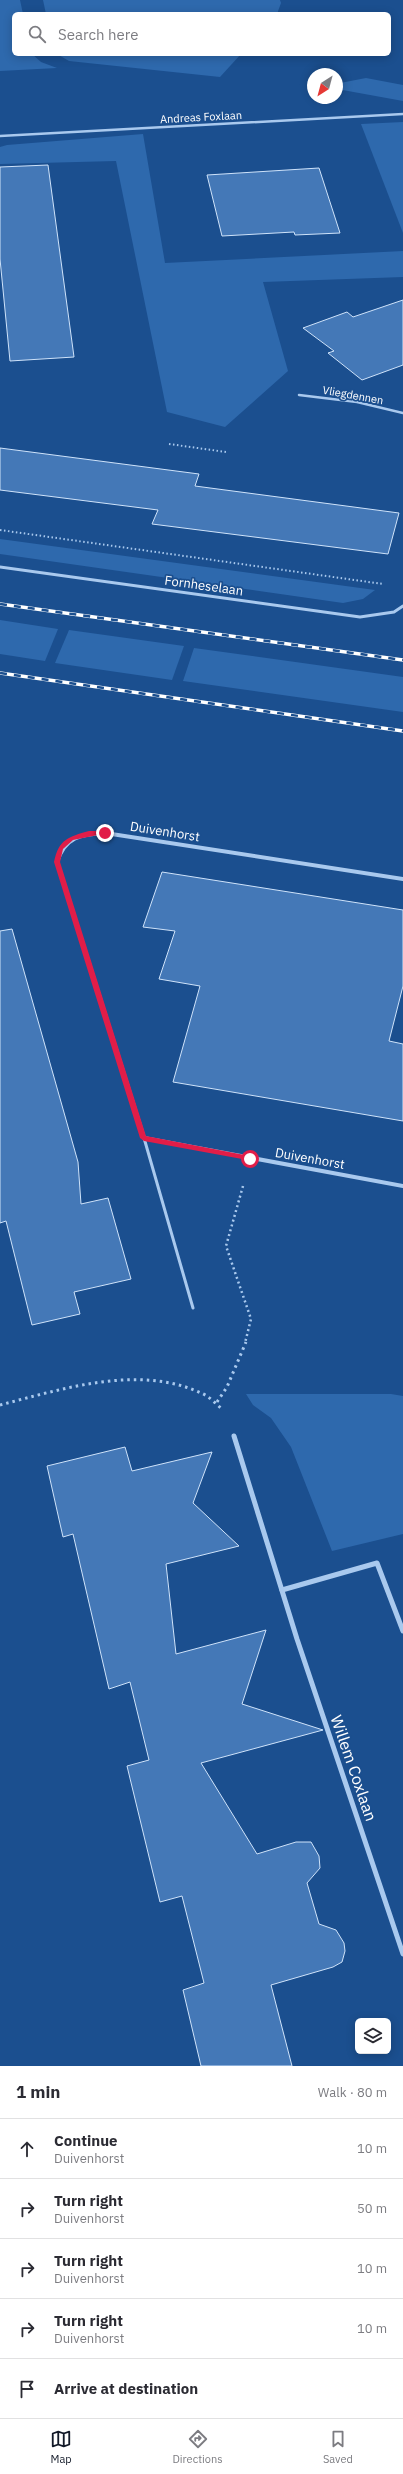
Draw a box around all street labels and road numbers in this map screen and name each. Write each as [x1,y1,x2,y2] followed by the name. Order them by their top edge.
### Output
[160,108,242,126] street label: Andreas Foxlaan
[322,383,384,407] street label: Vliegdennen
[164,572,244,599] street label: Fornheselaan
[129,818,201,845] street label: Duivenhorst
[274,1144,346,1173] street label: Duivenhorst
[327,1712,381,1824] street label: Willem Coxlaan

